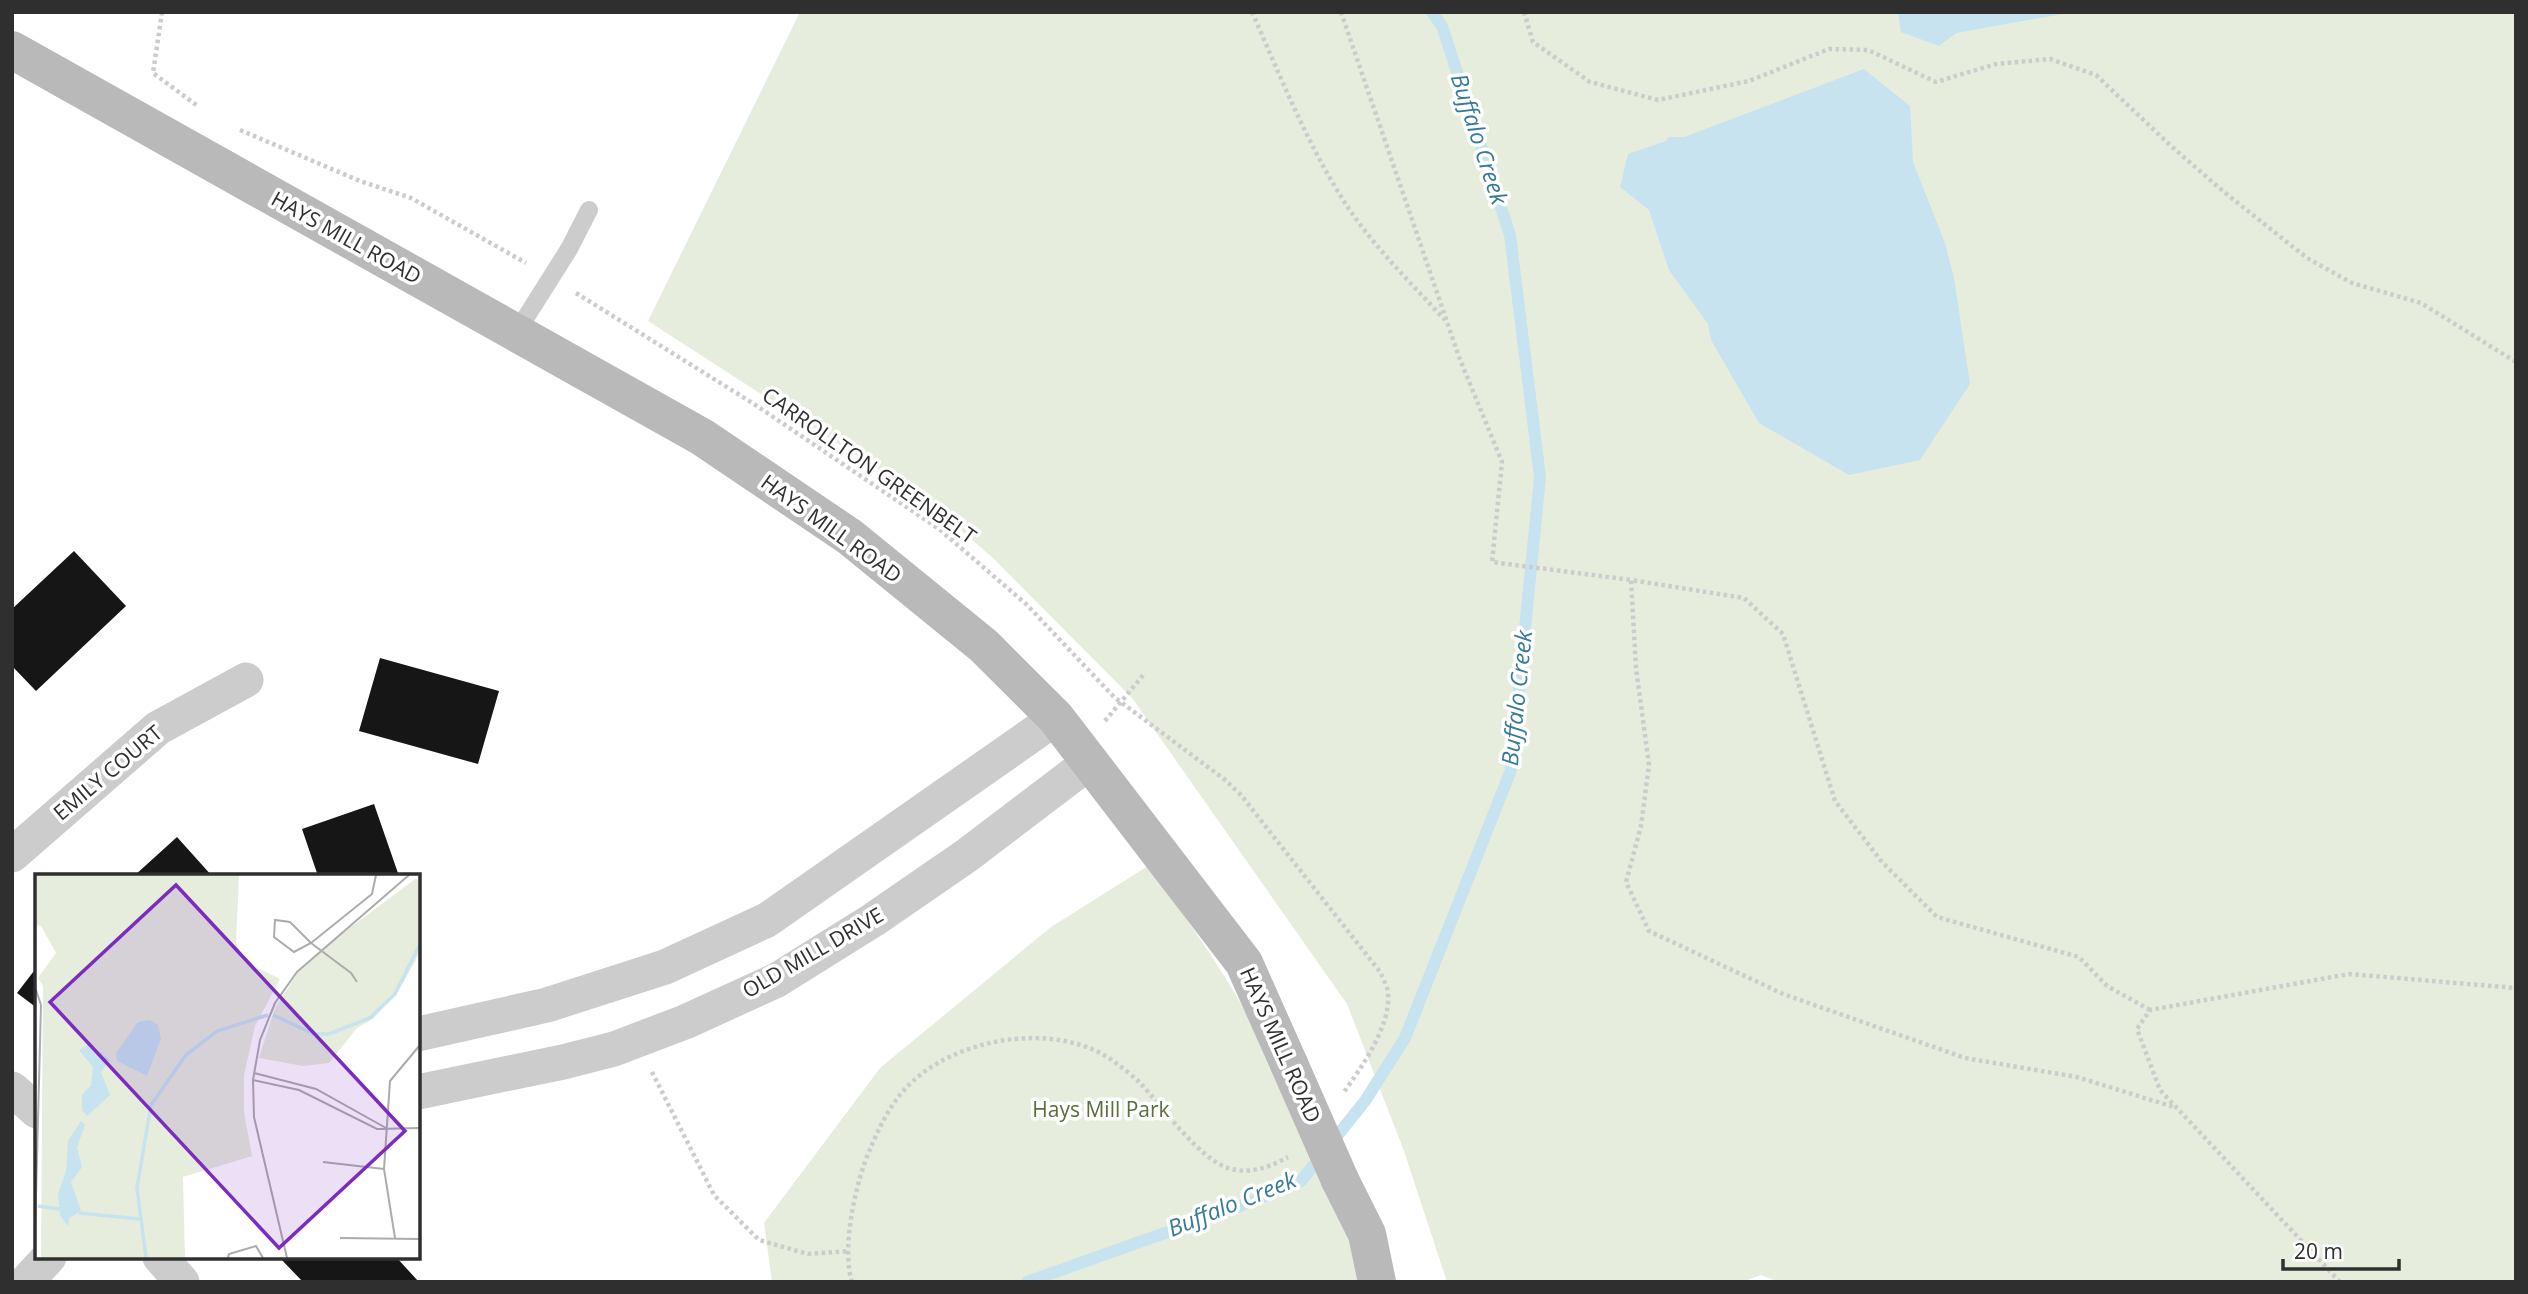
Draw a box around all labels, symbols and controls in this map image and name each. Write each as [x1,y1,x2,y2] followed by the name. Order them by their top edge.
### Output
[1444,69,1516,209] water label: Buffalo Creek
[266,184,426,290] street label: HAYS MILL ROAD
[757,381,982,550] street label: CARROLLTON GREENBELT
[756,468,908,589] street label: HAYS MILL ROAD
[1493,628,1539,767] water label: Buffalo Creek
[47,718,168,826] street label: EMILY COURT
[35,874,420,1259] inset map
[737,900,888,1004] street label: OLD MILL DRIVE
[1234,962,1328,1127] street label: HAYS MILL ROAD
[1032,1095,1170,1123] park label: Hays Mill Park
[1163,1162,1301,1243] water label: Buffalo Creek
[2283,1228,2398,1272] scale bar
[2294,1237,2343,1265] text: 20 m

